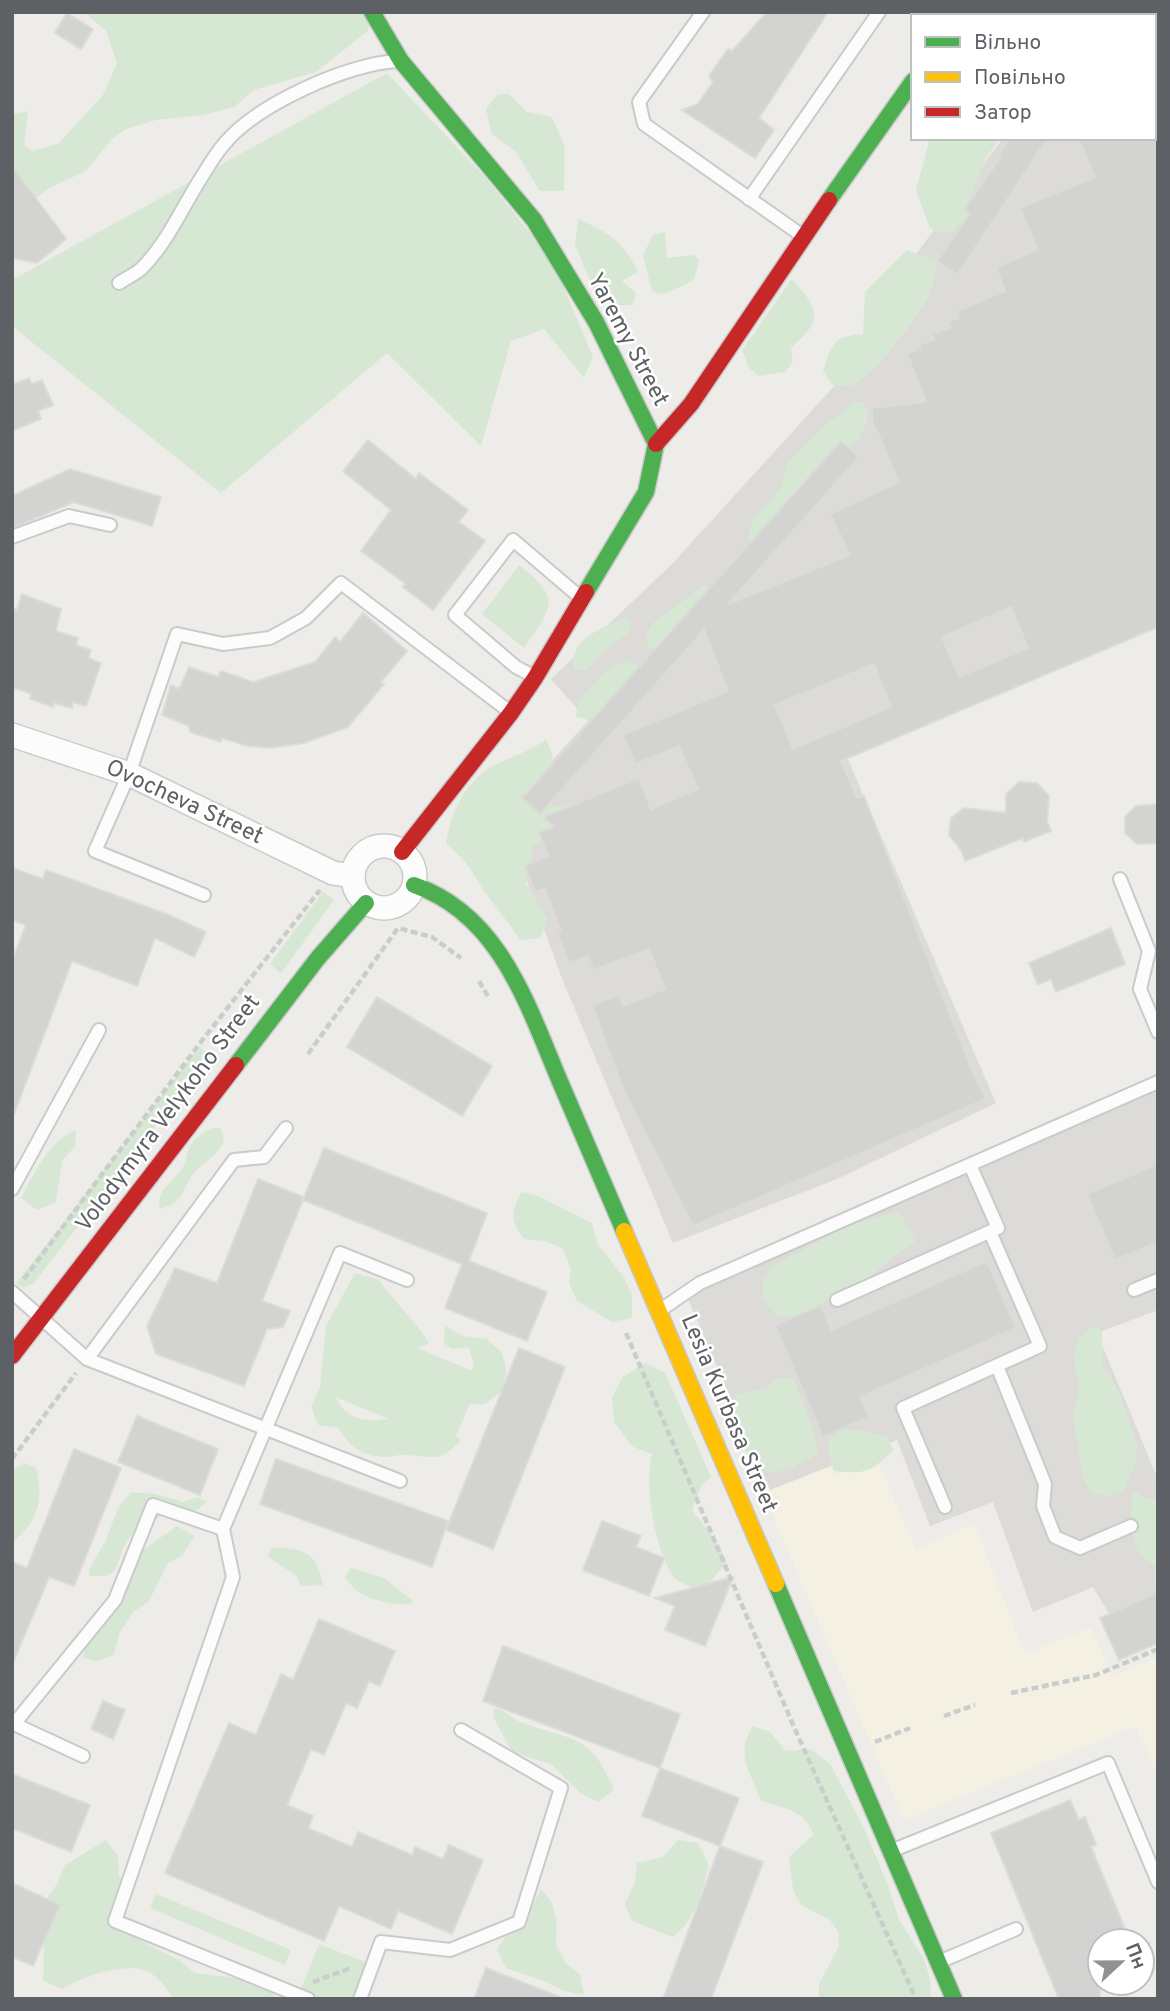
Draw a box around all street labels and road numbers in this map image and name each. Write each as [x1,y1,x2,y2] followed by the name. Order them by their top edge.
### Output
[580,268,674,412] street label: Yaremy Street
[101,754,267,852] street label: Ovocheva Street
[70,990,268,1238] street label: Volodymyra Velykoho Street
[673,1310,783,1518] street label: Lesia Kurbasa Street

